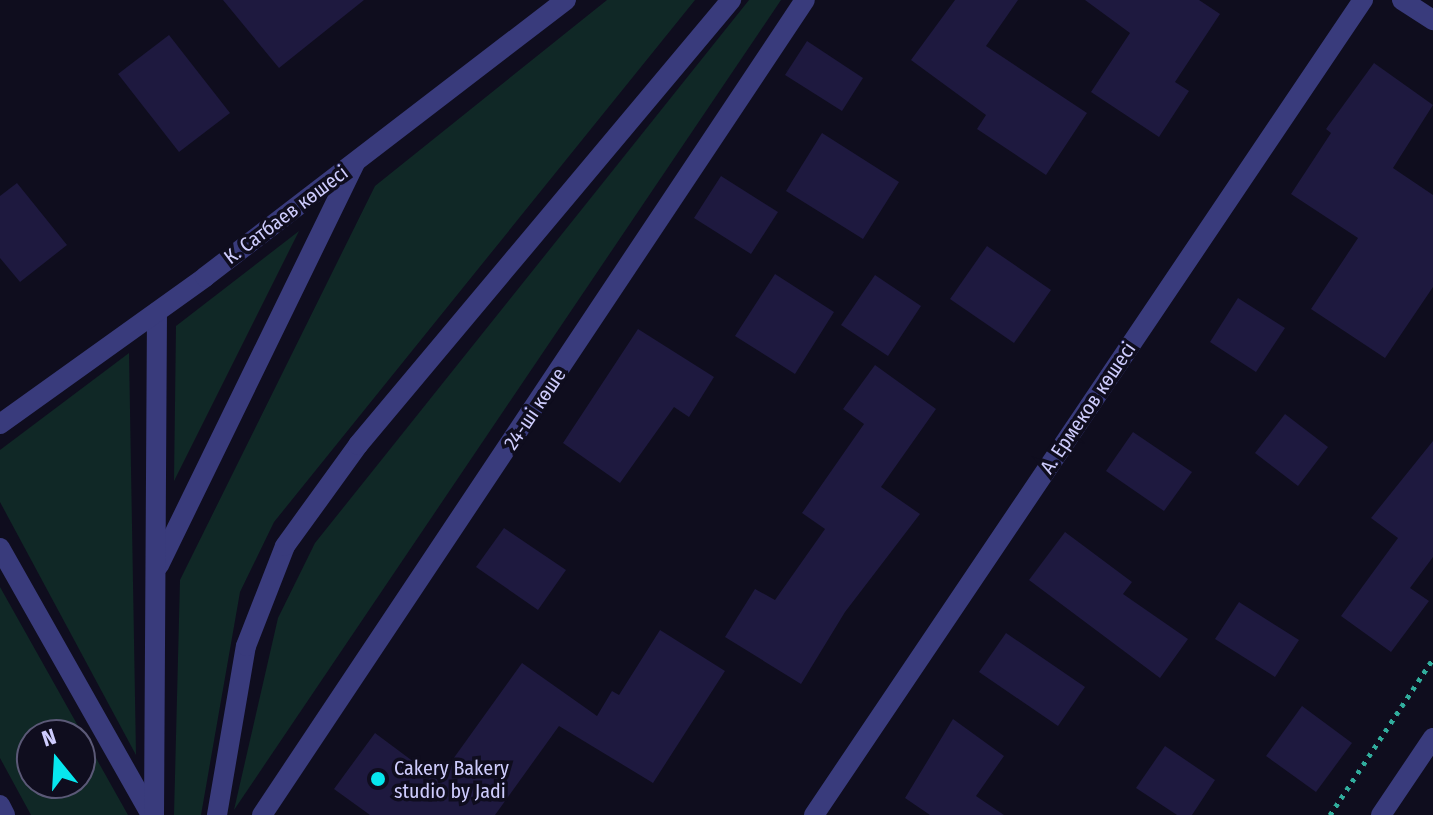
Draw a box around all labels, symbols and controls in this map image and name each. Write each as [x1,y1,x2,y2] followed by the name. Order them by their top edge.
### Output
[219,161,353,269] street label: К. Сатбаев көшесі
[1035,338,1141,478] street label: А. Ермеков көшесі
[499,364,571,454] street label: 24-ші көше
[16,719,96,799] north arrow
[39,723,59,752] text: N
[394,756,509,803] place label: Cakery Bakery studio by Jadi
[369,770,387,788] marker: Cakery Bakery studio by Jadi

